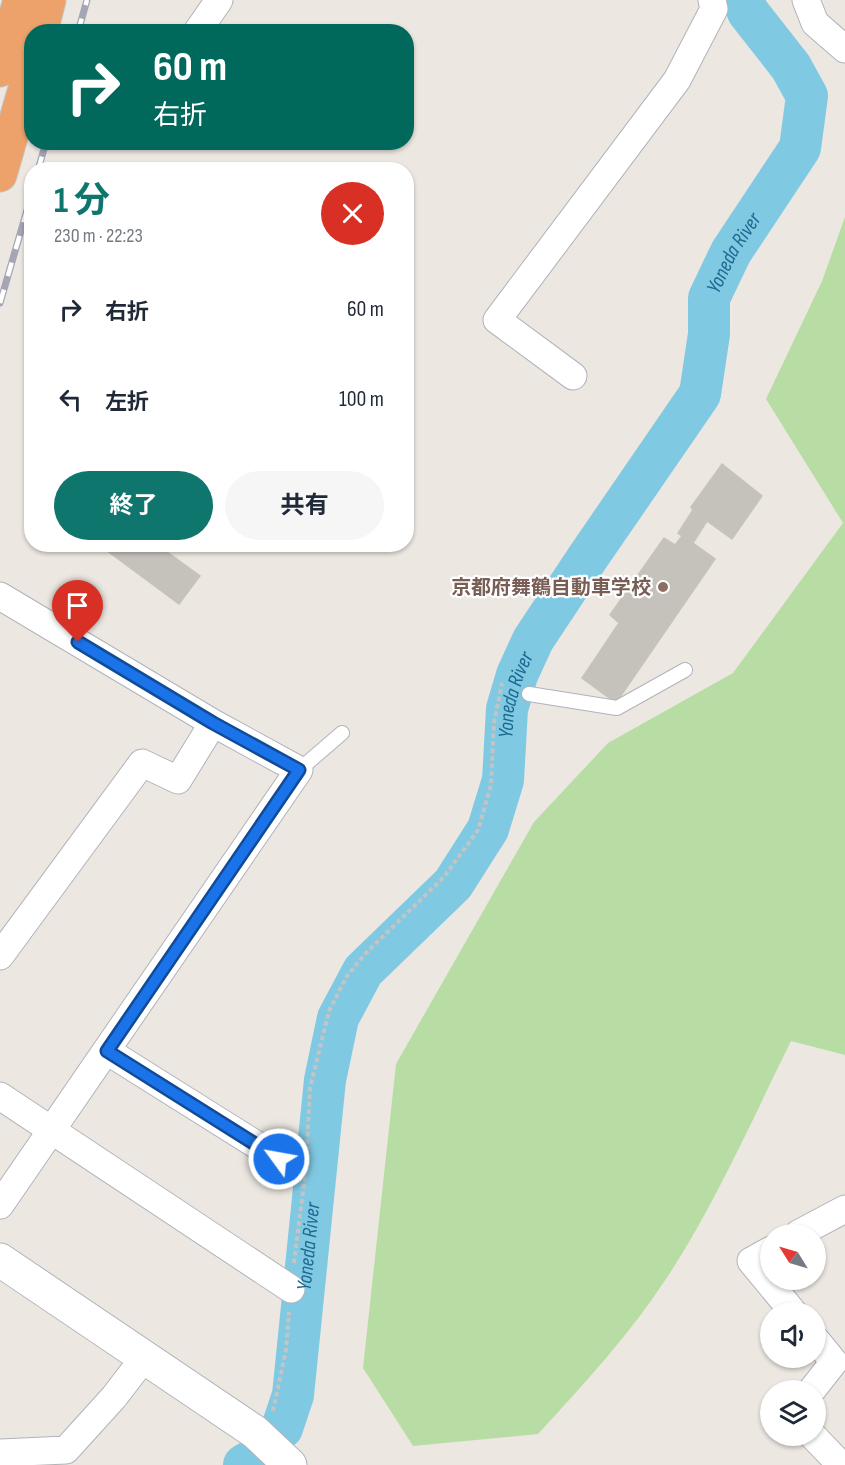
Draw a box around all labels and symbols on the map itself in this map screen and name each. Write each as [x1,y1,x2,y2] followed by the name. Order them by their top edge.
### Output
[701,207,767,297] water label: Yoneda River
[451,576,651,600] place label: 京都府舞鶴自動車学校
[52,580,103,642] pin
[656,580,670,594] marker: 京都府舞鶴自動車学校
[493,647,539,739] water label: Yoneda River
[247,1127,311,1191] position arrow
[292,1200,326,1292] water label: Yoneda River
[760,1224,826,1290] north arrow

